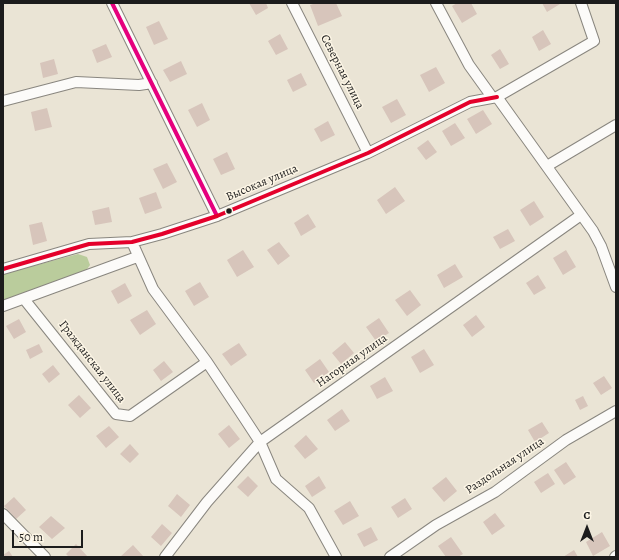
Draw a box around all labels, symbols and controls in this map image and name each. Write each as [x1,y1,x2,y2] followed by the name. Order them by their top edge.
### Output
[317,32,367,112] street label: Северная улица
[224,161,300,205] street label: Высокая улица
[224,206,234,216] unlabelled marker
[55,318,129,406] street label: Гражданская улица
[314,331,390,391] street label: Нагорная улица
[463,434,547,498] street label: Раздольная улица
[567,508,607,548] north arrow
[584,508,590,523] text: С
[14,522,85,548] scale bar
[19,529,43,545] text: 50 m

